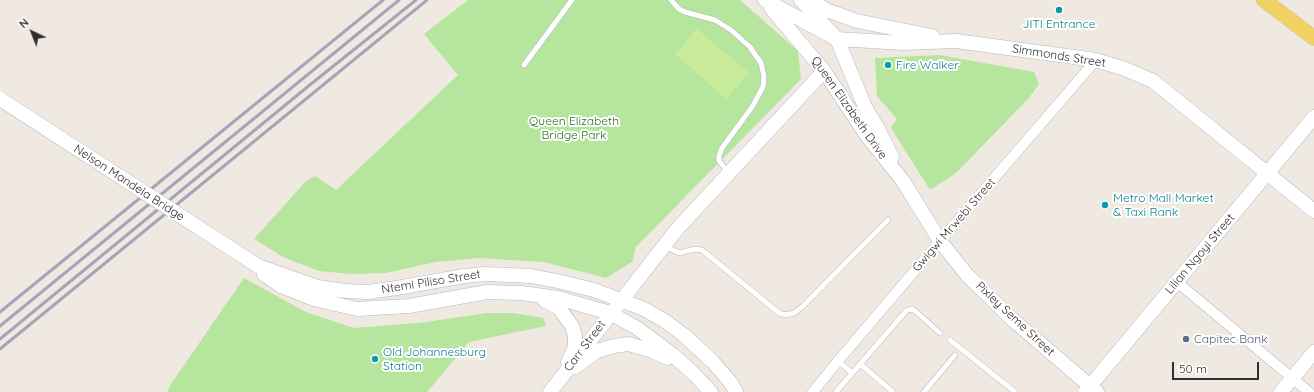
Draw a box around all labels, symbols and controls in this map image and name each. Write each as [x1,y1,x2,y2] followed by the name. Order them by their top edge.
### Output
[1054,5,1064,15] marker: JITI Entrance
[12,12,52,52] north arrow
[16,15,32,31] text: N
[1023,17,1095,31] place label: JITI Entrance
[1011,42,1107,70] street label: Simmonds Street
[808,54,890,162] street label: Queen Elizabeth Drive
[896,58,959,72] place label: Fire Walker
[883,60,893,70] marker: Fire Walker
[529,114,619,142] park label: Queen Elizabeth Bridge Park
[71,142,187,224] street label: Nelson Mandela Bridge
[909,175,999,275] street label: Gwigwi Mrwebi Street
[1113,191,1213,219] place label: Metro Mall Market & Taxi Rank
[1100,200,1110,210] marker: Metro Mall Market & Taxi Rank
[1162,211,1238,297] street label: Lilian Ngoyi Street
[380,267,482,297] street label: Ntemi Piliso Street
[973,279,1057,359] street label: Pixley Seme Street
[561,318,609,374] street label: Carr Street
[1194,332,1268,346] place label: Capitec Bank
[1181,334,1191,344] marker: Capitec Bank
[383,345,486,373] place label: Old Johannesburg Station
[370,354,380,364] marker: Old Johannesburg Station
[1174,354,1261,380] scale bar
[1179,361,1207,376] text: 50 m

